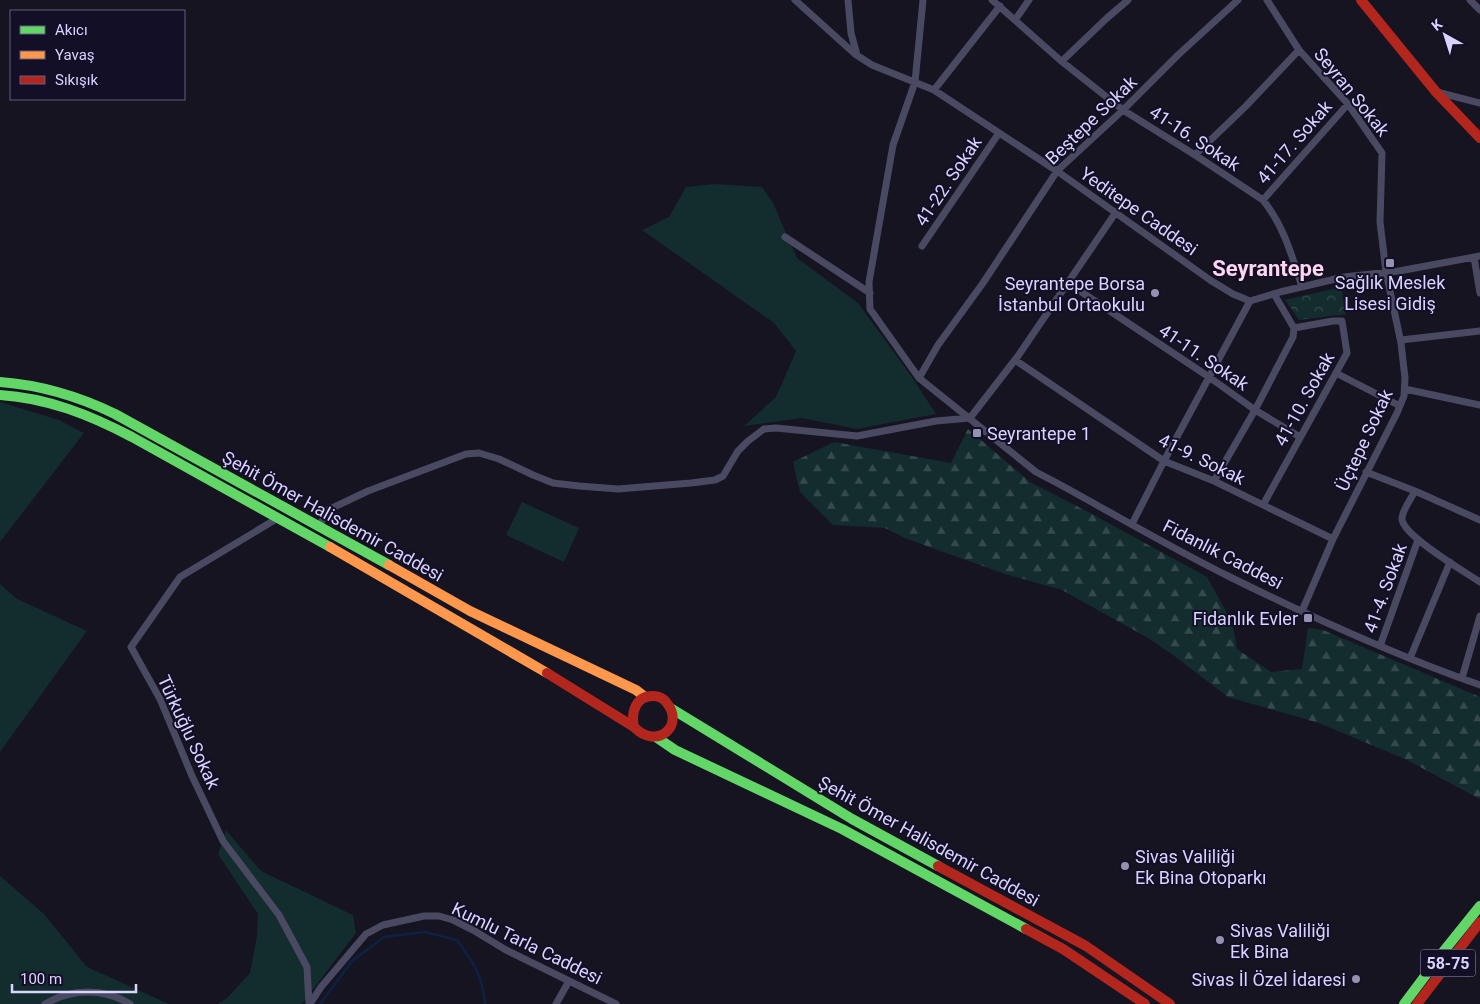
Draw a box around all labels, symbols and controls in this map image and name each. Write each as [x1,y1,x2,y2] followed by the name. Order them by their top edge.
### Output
[10,10,185,100] legend
[1420,10,1470,60] north arrow
[1428,16,1445,34] text: K
[55,21,88,39] text: Akıcı
[1310,44,1395,141] street label: Seyran Sokak
[55,46,95,64] text: Yavaş
[55,71,98,89] text: Sıkışık
[1041,71,1142,169] street label: Beştepe Sokak
[1252,95,1336,188] street label: 41-17. Sokak
[1146,101,1245,176] street label: 41-16. Sokak
[910,131,986,230] street label: 41-22. Sokak
[1076,163,1202,259] street label: Yeditepe Caddesi
[1212,256,1324,281] district label: Seyrantepe
[1384,257,1396,269] marker: Sağlık Meslek Lisesi Gidiş
[1335,272,1446,314] place label: Sağlık Meslek Lisesi Gidiş
[998,273,1145,315] place label: Seyrantepe Borsa İstanbul Ortaokulu
[1149,287,1161,299] marker: Seyrantepe Borsa İstanbul Ortaokulu
[1155,319,1254,395] street label: 41-11. Sokak
[1270,348,1339,449] street label: 41-10. Sokak
[1331,385,1397,494] street label: Üçtepe Sokak
[987,423,1091,444] place label: Seyrantepe 1
[971,427,983,439] marker: Seyrantepe 1
[1155,429,1249,489] street label: 41-9. Sokak
[219,446,447,586] street label: Şehit Ömer Halisdemir Caddesi
[1160,515,1286,593] street label: Fidanlık Caddesi
[1359,540,1411,636] street label: 41-4. Sokak
[1193,608,1298,629] place label: Fidanlık Evler
[1302,612,1314,624] marker: Fidanlık Evler
[154,672,225,793] street label: Türkuğlu Sokak
[815,771,1043,911] street label: Şehit Ömer Halisdemir Caddesi
[1135,846,1267,888] place label: Sivas Valiliği Ek Bina Otoparkı
[1119,860,1131,872] marker: Sivas Valiliği Ek Bina Otoparkı
[448,898,606,988] street label: Kumlu Tarla Caddesi
[1230,920,1330,962] place label: Sivas Valiliği Ek Bina
[1214,934,1226,946] marker: Sivas Valiliği Ek Bina
[1420,950,1476,976] road number: 58-75
[12,962,136,994] scale bar
[1192,969,1346,990] place label: Sivas İl Özel İdaresi
[20,970,62,988] text: 100 m
[1350,973,1362,985] marker: Sivas İl Özel İdaresi

